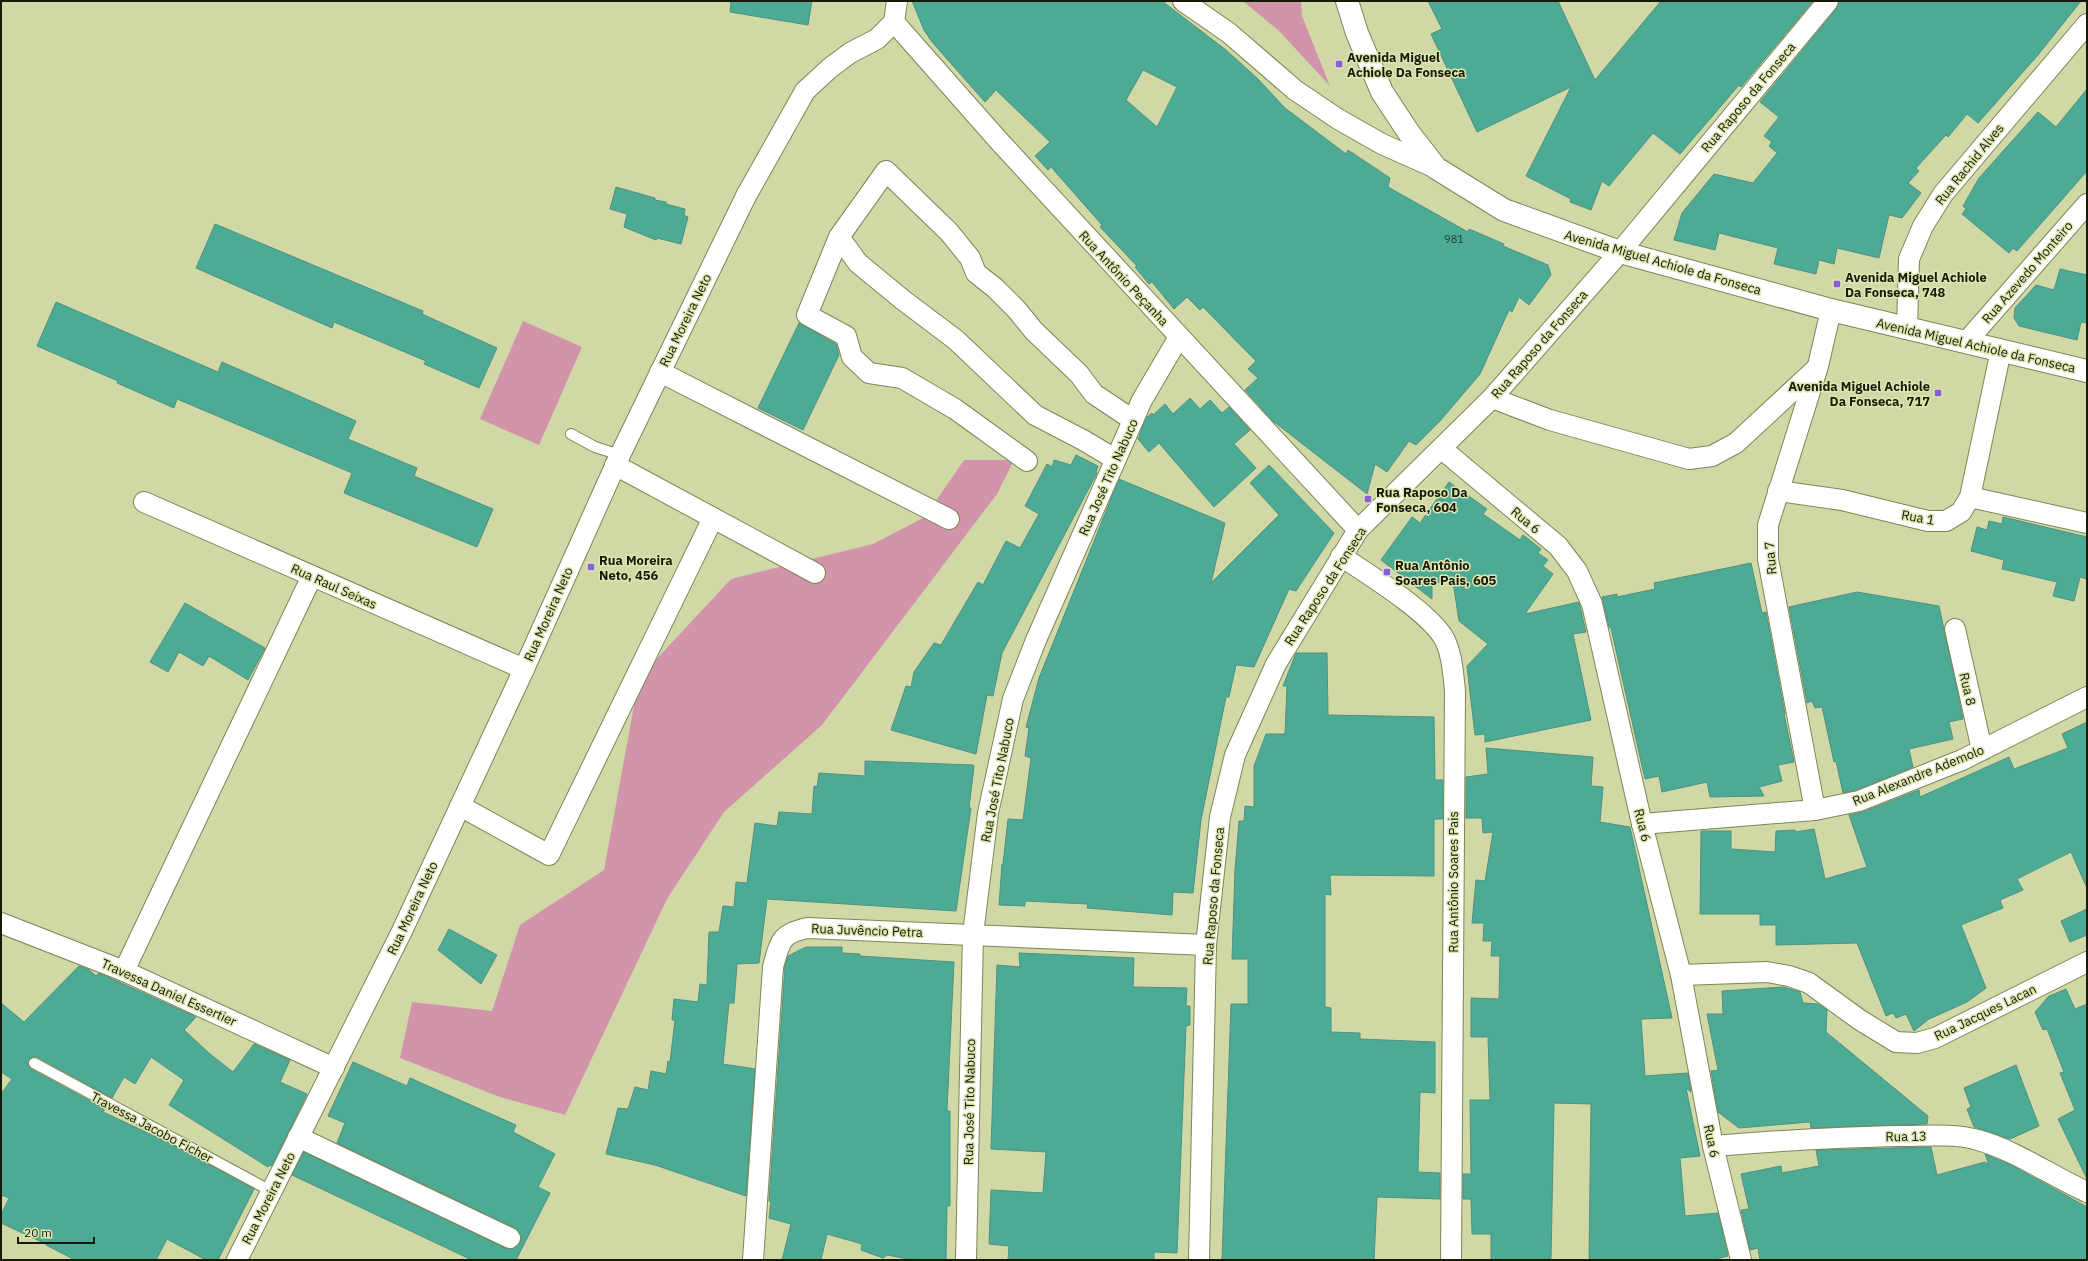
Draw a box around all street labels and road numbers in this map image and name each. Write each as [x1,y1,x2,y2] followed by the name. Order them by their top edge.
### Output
[1697,39,1799,156] street label: Rua Raposo da Fonseca
[1931,120,2008,209] street label: Rua Rachid Alves
[1978,217,2077,327] street label: Rua Azevedo Monteiro
[1562,226,1763,299] street label: Avenida Miguel Achiole da Fonseca
[1075,227,1172,330] street label: Rua Antônio Peçanha
[656,271,715,370] street label: Rua Moreira Neto
[1488,286,1591,402] street label: Rua Raposo da Fonseca
[1875,314,2077,377] street label: Avenida Miguel Achiole da Fonseca
[1075,416,1142,538] street label: Rua José Tito Nabuco
[1507,503,1544,538] street label: Rua 6
[1900,506,1936,529] street label: Rua 1
[1281,524,1370,649] street label: Rua Raposo da Fonseca
[1761,541,1780,575] street label: Rua 7
[288,560,380,613] street label: Rua Raul Seixas
[520,564,577,664] street label: Rua Moreira Neto
[1955,671,1980,708] street label: Rua 8
[977,716,1018,844] street label: Rua José Tito Nabuco
[1850,741,1986,810] street label: Rua Alexandre Ademolo
[1630,807,1655,843] street label: Rua 6
[1445,811,1462,953] street label: Rua Antônio Soares Pais
[1199,826,1228,966] street label: Rua Raposo da Fonseca
[383,859,442,958] street label: Rua Moreira Neto
[811,920,923,941] street label: Rua Juvêncio Petra
[99,955,239,1030] street label: Travessa Daniel Essertier
[1931,980,2039,1045] street label: Rua Jacques Lacan
[960,1039,979,1165] street label: Rua José Tito Nabuco
[88,1088,216,1167] street label: Travessa Jacobo Ficher
[1700,1123,1723,1159] street label: Rua 6
[1885,1128,1927,1145] street label: Rua 13
[238,1149,299,1247] street label: Rua Moreira Neto

